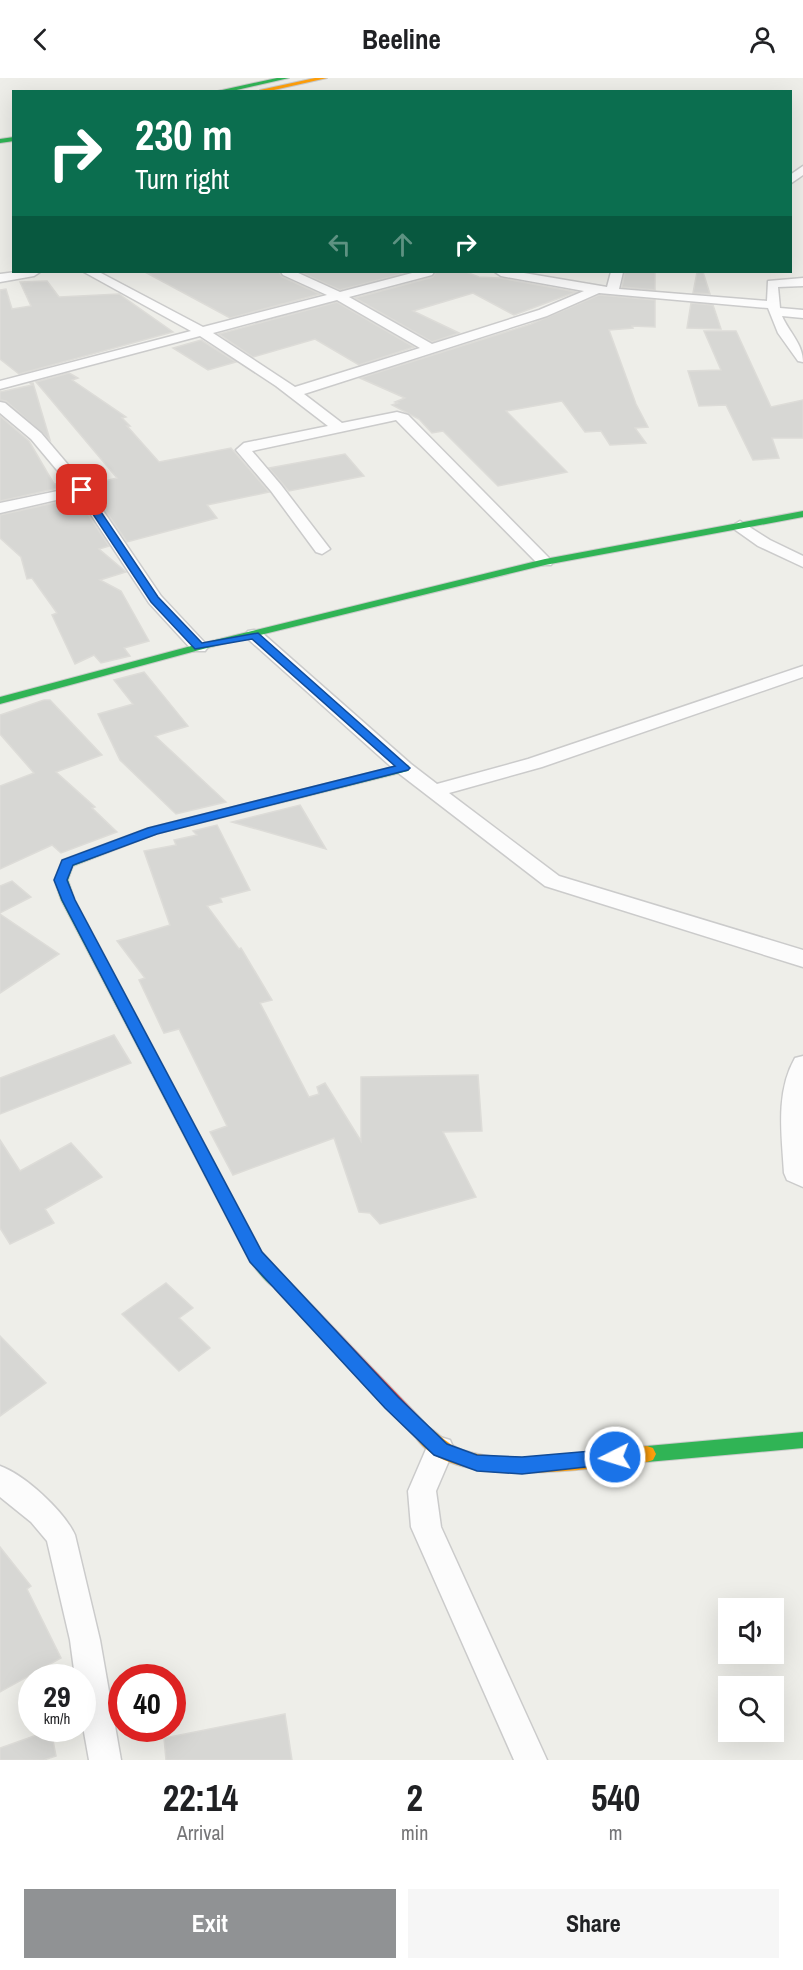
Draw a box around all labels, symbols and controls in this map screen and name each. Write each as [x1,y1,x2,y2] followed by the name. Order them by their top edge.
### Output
[362,21,441,57] text: Beeline
[24,23,57,56] icon: back
[746,23,779,56] icon: person
[135,107,233,163] text: 230 m
[36,114,114,192] icon: right
[135,161,229,197] text: Turn right
[323,228,356,261] icon: left
[386,228,419,261] icon: ahead
[449,228,482,261] icon: right
[56,464,107,515] pin
[65,473,98,506] icon: arrive
[583,1425,647,1489] position arrow
[718,1598,784,1742] map controls
[718,1598,784,1664] button: sound
[108,1664,186,1742] speed limit sign: 40
[43,1676,71,1716] text: 29
[718,1676,784,1742] button: search
[44,1708,70,1729] text: km/h
[163,1774,238,1822] text: 22:14
[406,1774,423,1822] text: 2
[591,1774,640,1822] text: 540
[177,1819,224,1846] text: Arrival
[401,1819,428,1846] text: min
[609,1819,622,1846] text: m
[24,1889,396,1958] button: Exit
[408,1889,779,1958] button: Share

